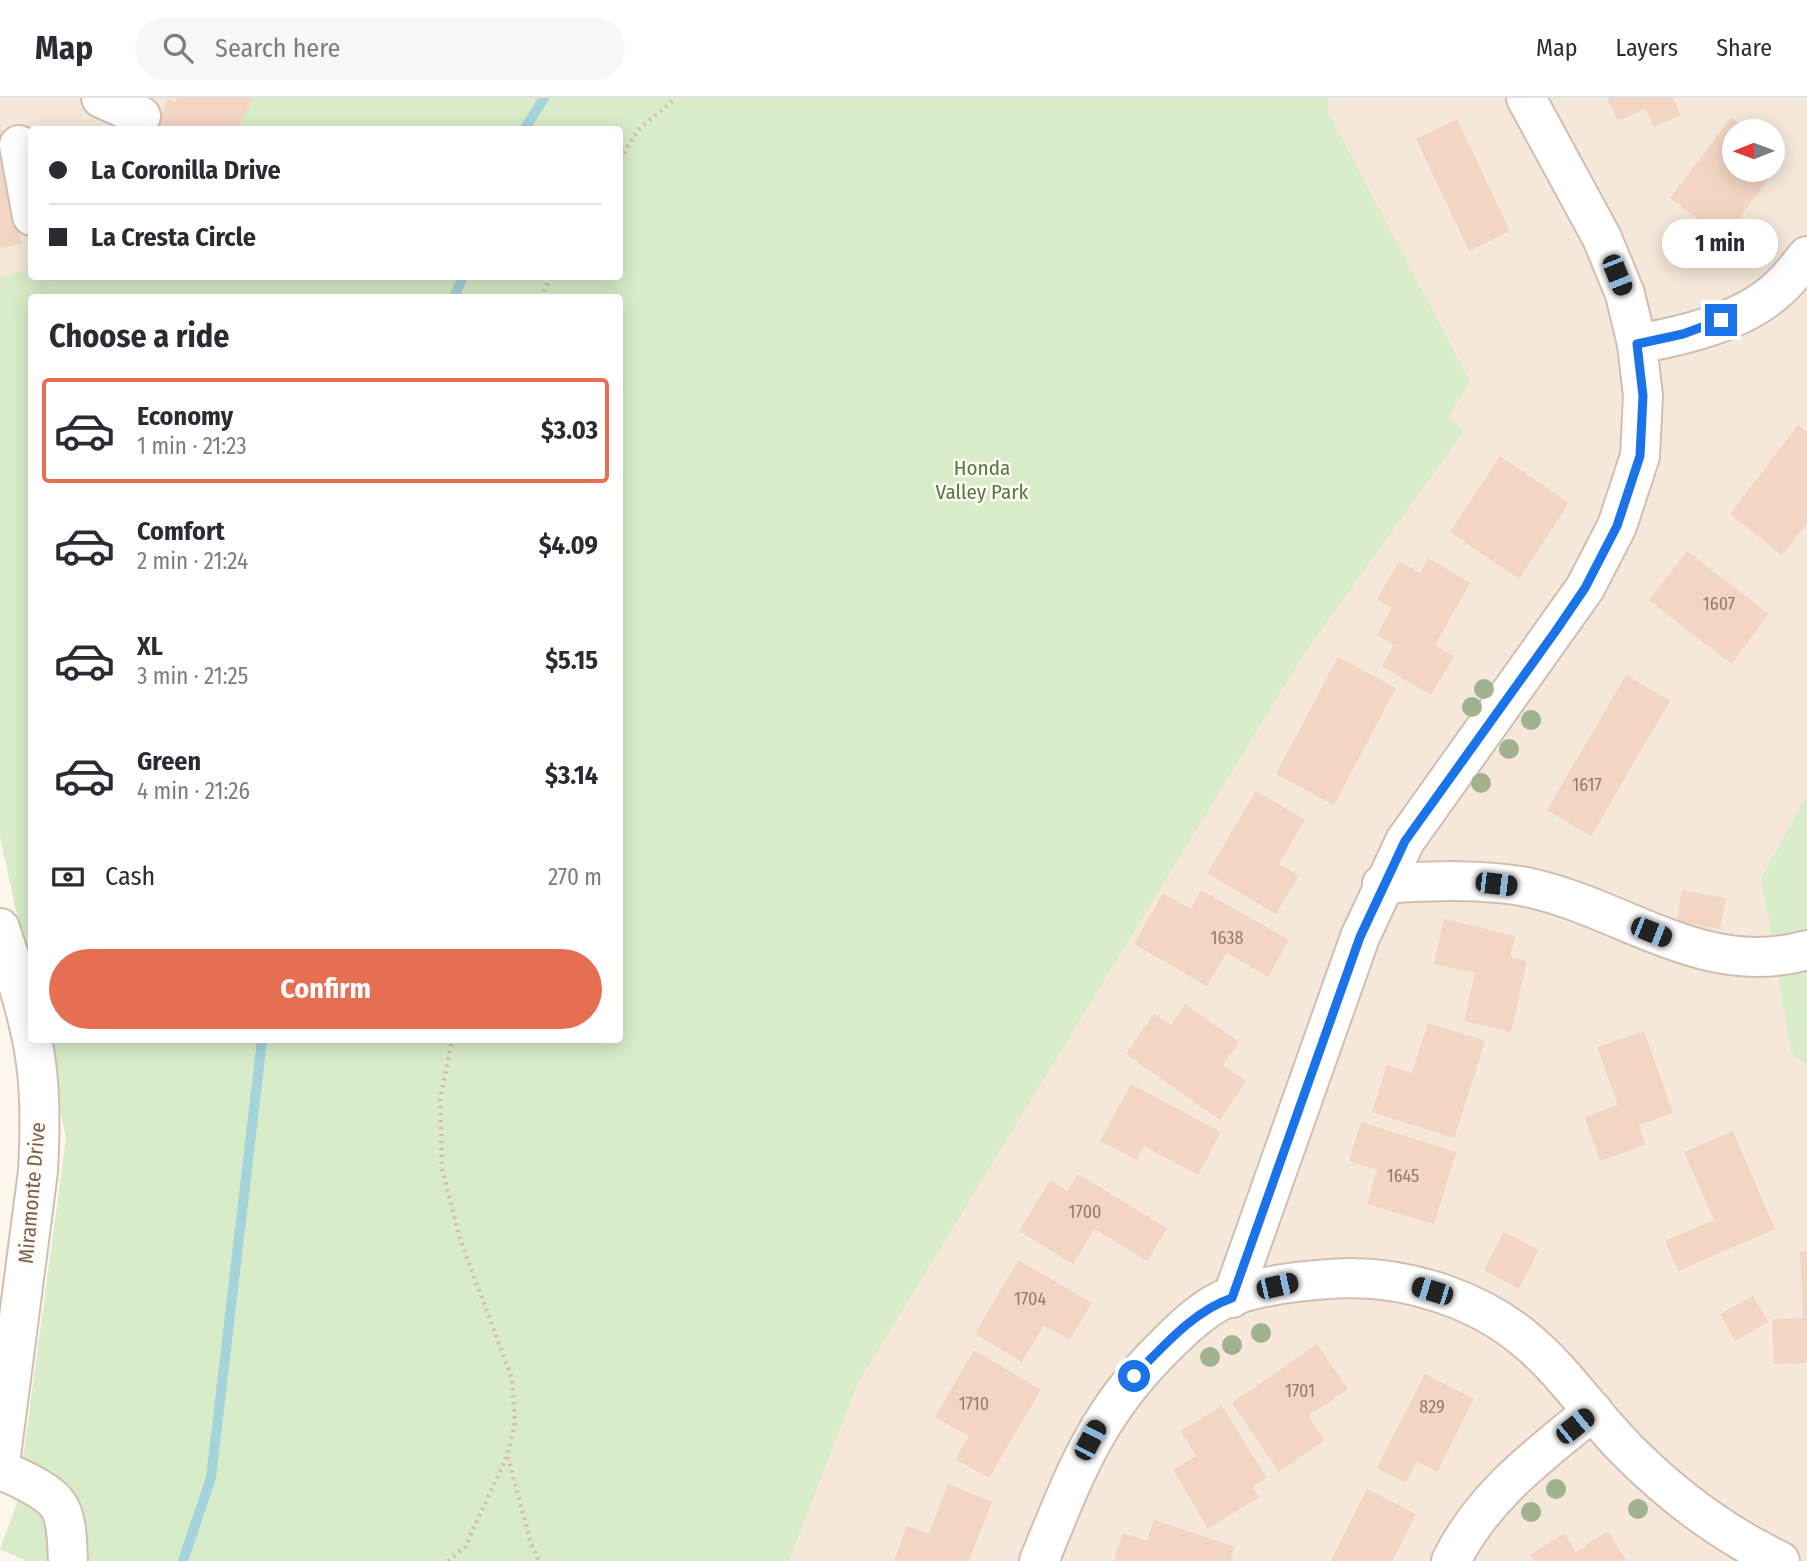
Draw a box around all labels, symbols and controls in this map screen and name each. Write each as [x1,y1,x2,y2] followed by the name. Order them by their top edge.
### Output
[135,17,625,80] search box
[35,28,93,68] text: Map
[159,29,197,67] icon: search
[215,33,340,64] text: Search here
[1536,34,1578,62] text: Map
[1616,34,1678,62] text: Layers
[1716,34,1772,62] text: Share
[1722,119,1785,182] north arrow
[1722,119,1785,182] map controls
[91,155,281,186] text: La Coronilla Drive
[1663,218,1779,268] callout: 1 min
[91,222,256,253] text: La Cresta Circle
[1695,229,1745,257] text: 1 min
[1600,252,1635,298] car
[1705,304,1737,336] route end
[49,317,230,355] text: Choose a ride
[53,399,116,462] icon: car
[137,401,233,432] text: Economy
[541,415,598,446] text: $3.03
[137,432,247,460] text: 1 min · 21:23
[936,455,1029,505] park label: Honda Valley Park
[53,514,116,577] icon: car
[137,516,225,547] text: Comfort
[539,530,598,561] text: $4.09
[137,547,248,575] text: 2 min · 21:24
[1703,593,1735,615] house number: 1607
[53,629,116,692] icon: car
[137,631,163,662] text: XL
[545,645,598,676] text: $5.15
[137,662,248,690] text: 3 min · 21:25
[53,744,116,807] icon: car
[137,746,201,777] text: Green
[545,760,598,791] text: $3.14
[1572,774,1602,796] house number: 1617
[137,777,250,805] text: 4 min · 21:26
[49,858,87,896] icon: cash
[105,861,155,892] text: Cash
[548,863,602,891] text: 270 m
[1474,871,1519,897] car
[1628,914,1675,950] car
[1211,927,1243,949] house number: 1638
[49,949,602,1029] button: Confirm
[13,1121,51,1265] street label: Miramonte Drive
[1387,1165,1419,1187] house number: 1645
[1069,1201,1101,1223] house number: 1700
[1255,1271,1300,1301] car
[1409,1275,1456,1307] car
[1014,1288,1046,1310] house number: 1704
[1118,1360,1150,1392] route start
[1285,1380,1315,1402] house number: 1701
[959,1393,989,1415] house number: 1710
[1419,1396,1445,1418] house number: 829
[1553,1405,1598,1447] car
[1071,1417,1110,1463] car

